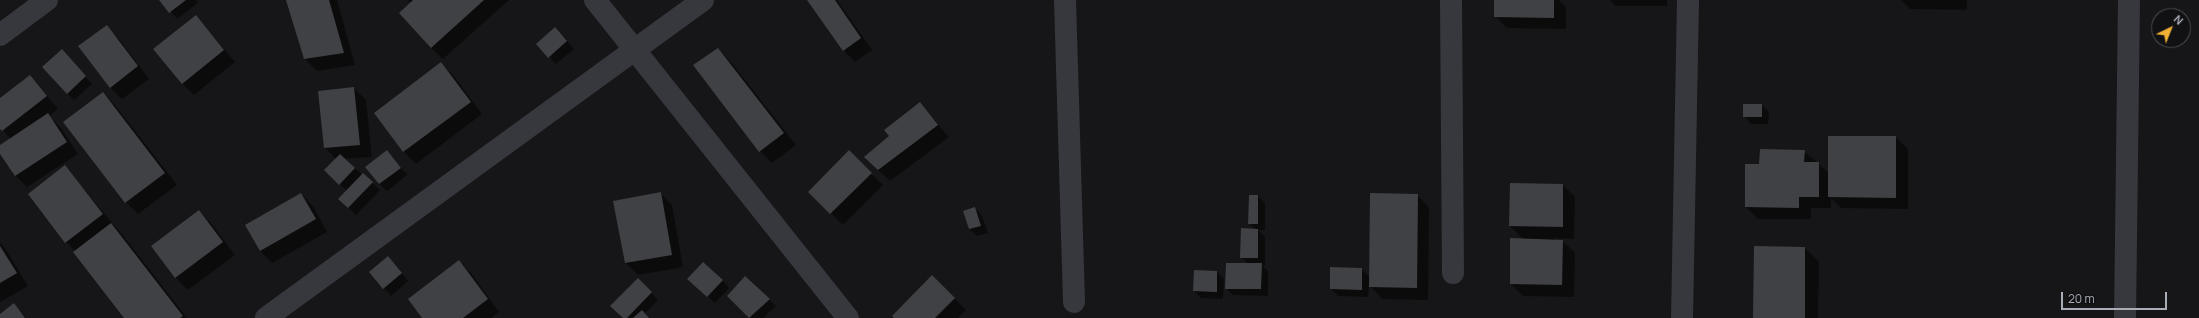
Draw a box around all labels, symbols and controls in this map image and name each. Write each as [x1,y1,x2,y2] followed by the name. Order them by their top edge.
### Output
[2151,8,2191,48] north arrow
[2171,11,2187,28] text: N
[2063,284,2169,310] scale bar
[2068,290,2095,307] text: 20 m

